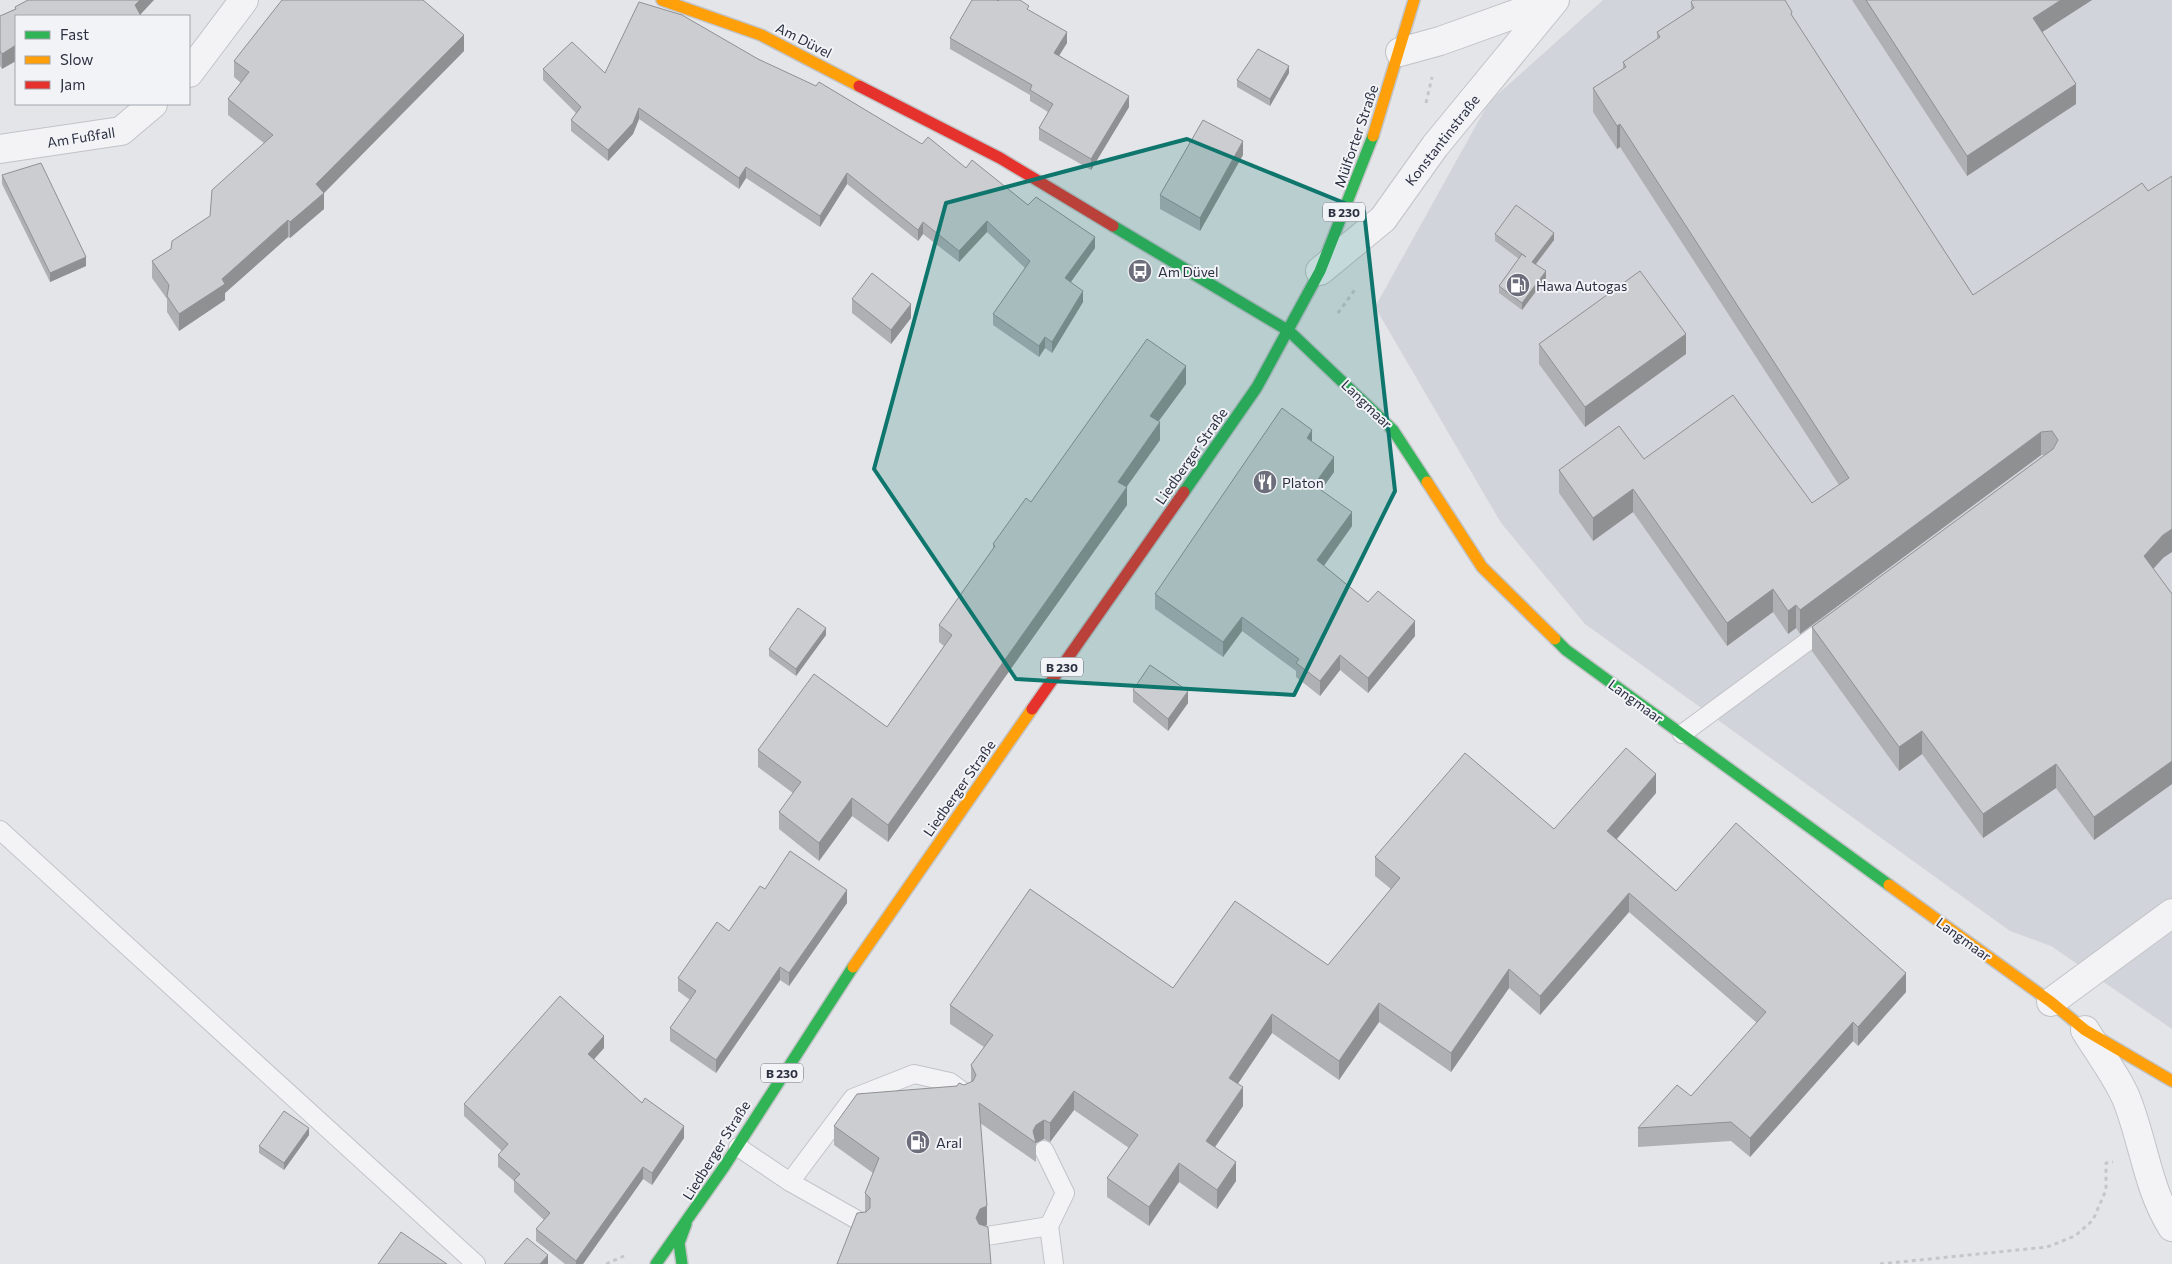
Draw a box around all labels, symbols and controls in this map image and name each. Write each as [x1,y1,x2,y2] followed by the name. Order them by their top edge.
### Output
[15,15,190,105] legend
[773,19,835,61] street label: Am Düvel
[60,25,89,43] text: Fast
[60,50,93,68] text: Slow
[60,75,85,93] text: Jam
[1330,82,1382,190] street label: Mülforter Straße
[1401,91,1483,189] street label: Konstantinstraße
[46,123,116,151] street label: Am Fußfall
[1323,202,1365,222] road number: B 230
[1127,258,1153,284] bus stop icon: Am Düvel
[1158,263,1219,280] place label: Am Düvel
[1505,272,1531,298] fuel station icon: Hawa Autogas
[1536,277,1627,294] place label: Hawa Autogas
[1338,376,1396,432] street label: Langmaar
[1151,404,1231,508] street label: Liedberger Straße
[1252,469,1278,495] restaurant icon: Platon
[1282,474,1324,491] place label: Platon
[1041,658,1083,676] road number: B 230
[1605,675,1667,727] street label: Langmaar
[919,736,999,840] street label: Liedberger Straße
[1933,913,1995,965] street label: Langmaar
[761,1064,803,1082] road number: B 230
[679,1097,753,1203] street label: Liedberger Straße
[905,1129,931,1155] fuel station icon: Aral
[936,1134,962,1151] place label: Aral

